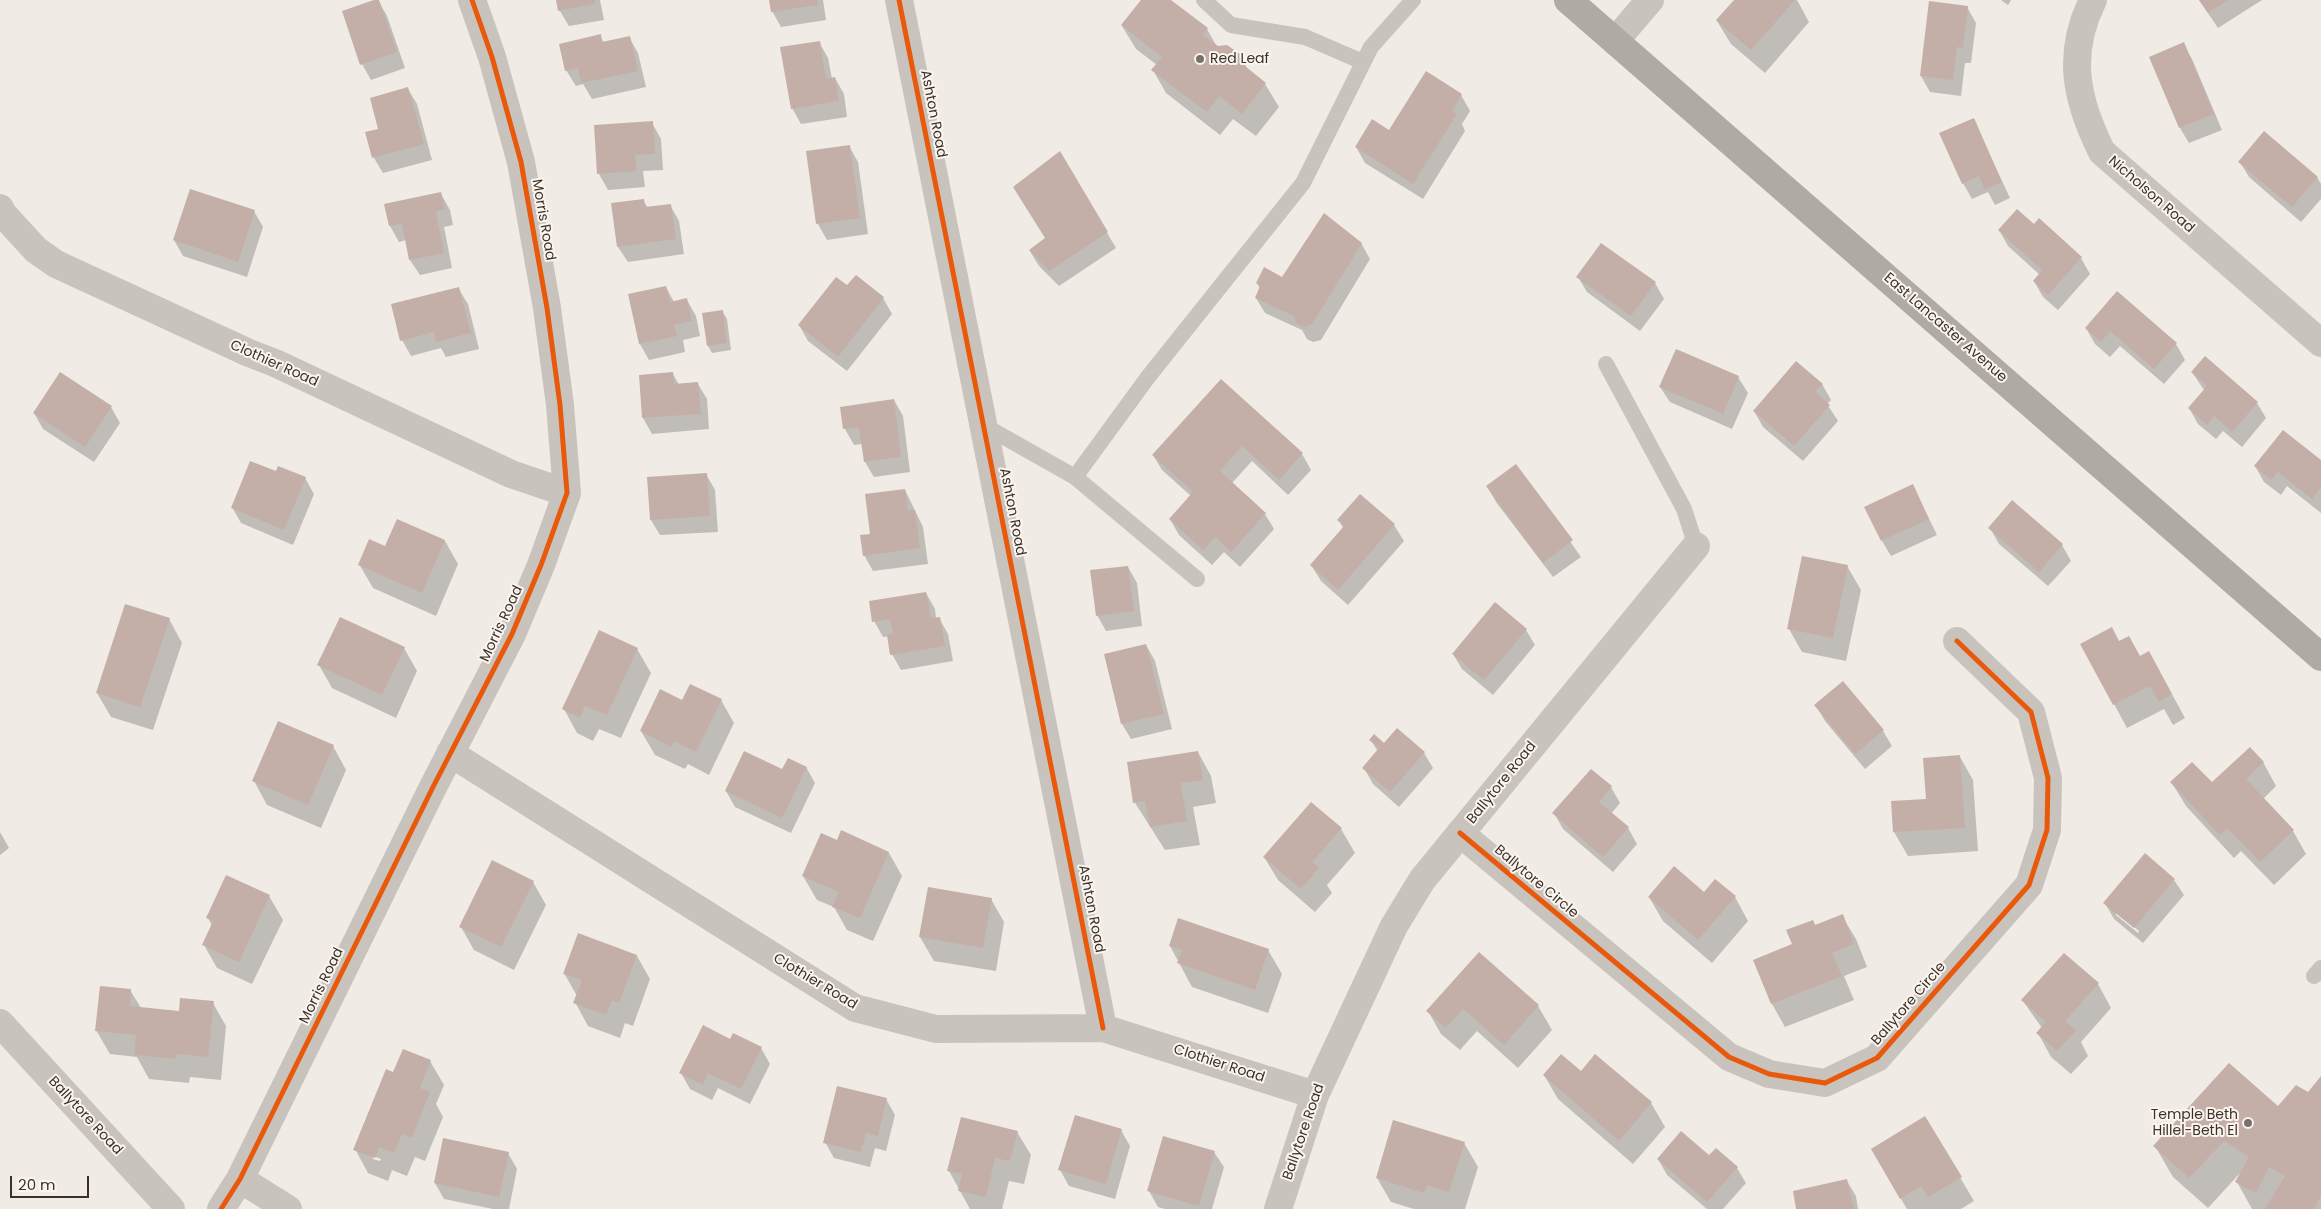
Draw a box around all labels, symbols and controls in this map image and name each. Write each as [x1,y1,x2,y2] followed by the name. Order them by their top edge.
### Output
[1210,51,1269,67] place label: Red Leaf
[1194,53,1206,65] marker: Red Leaf
[916,69,950,159] street label: Ashton Road
[2105,153,2197,237] street label: Nicholson Road
[528,178,558,262] street label: Morris Road
[1880,270,2010,386] street label: East Lancaster Avenue
[227,337,321,391] street label: Clothier Road
[995,467,1029,557] street label: Ashton Road
[477,583,527,665] street label: Morris Road
[1464,739,1540,827] street label: Ballytore Road
[1491,842,1581,922] street label: Ballytore Circle
[1074,864,1108,954] street label: Ashton Road
[296,945,348,1027] street label: Morris Road
[770,950,860,1014] street label: Clothier Road
[1868,959,1950,1049] street label: Ballytore Circle
[1171,1041,1267,1087] street label: Clothier Road
[44,1073,126,1159] street label: Ballytore Road
[1280,1082,1328,1182] street label: Ballytore Road
[2151,1107,2238,1140] place label: Temple Beth Hillel-Beth El
[2242,1117,2254,1129] marker: Temple Beth Hillel-Beth El
[12,1166,91,1198] scale bar
[18,1174,56,1195] text: 20 m

